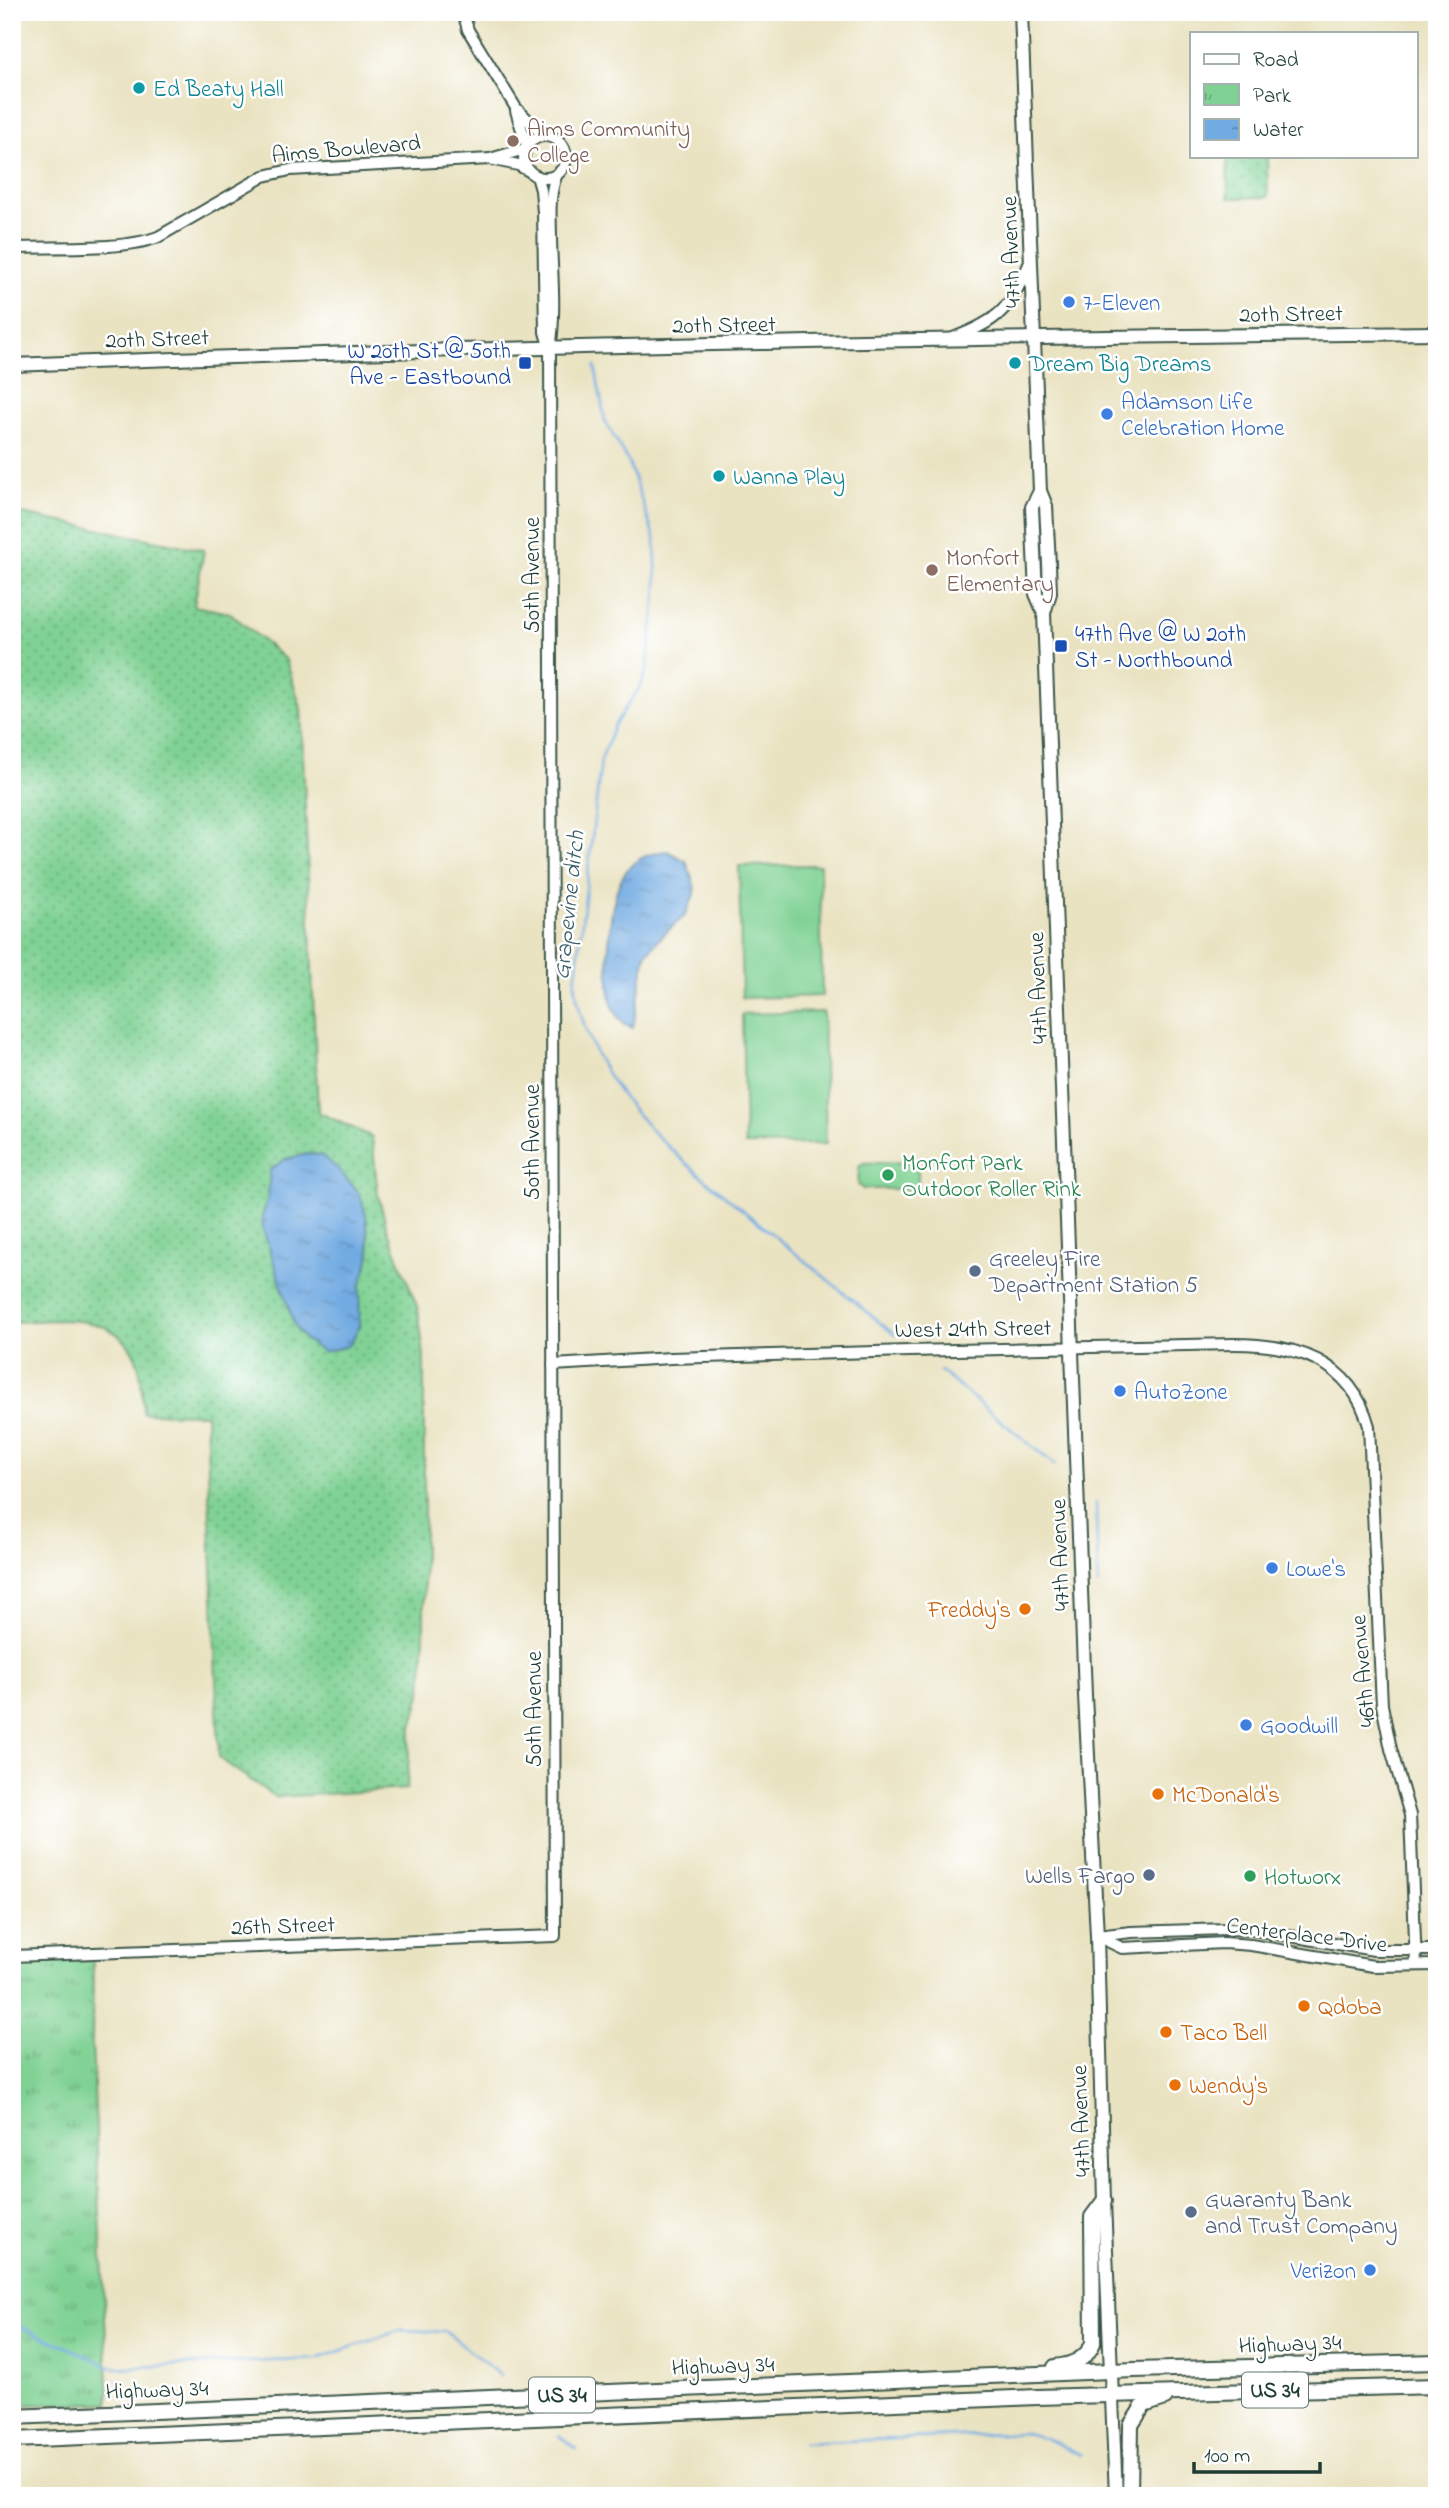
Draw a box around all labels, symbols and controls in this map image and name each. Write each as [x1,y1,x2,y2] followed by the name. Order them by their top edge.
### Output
[1190,32,1418,158] legend
[1253,46,1299,76] text: Road
[153,74,284,109] place label: Ed Beaty Hall
[131,80,147,96] marker: Ed Beaty Hall
[1253,82,1292,112] text: Park
[527,114,690,174] place label: Aims Community College
[1253,116,1304,146] text: Water
[270,128,422,173] street label: Aims Boulevard
[505,133,521,149] marker: Aims Community College
[994,195,1031,309] street label: 47th Avenue
[1083,288,1160,321] place label: 7-Eleven
[1061,294,1077,310] marker: 7-Eleven
[1239,298,1343,333] street label: 20th Street
[672,309,776,344] street label: 20th Street
[105,322,210,359] street label: 20th Street
[347,336,511,395] place label: W 20th St @ 50th Ave - Eastbound
[1028,349,1211,383] place label: Dream Big Dreams
[517,355,533,371] marker: W 20th St @ 50th Ave - Eastbound
[1007,355,1023,371] marker: Dream Big Dreams
[1121,387,1285,446] place label: Adamson Life Celebration Home
[1099,406,1115,422] marker: Adamson Life Celebration Home
[733,462,845,497] place label: Wanna Play
[711,468,727,484] marker: Wanna Play
[517,516,550,633] street label: 50th Avenue
[946,543,1054,604] place label: Monfort Elementary
[924,562,940,578] marker: Monfort Elementary
[1075,619,1246,678] place label: 47th Ave @ W 20th St - Northbound
[1053,638,1069,654] marker: 47th Ave @ W 20th St - Northbound
[545,829,596,981] water label: Grapevine ditch
[1021,931,1058,1045] street label: 47th Avenue
[517,1083,550,1200] street label: 50th Avenue
[902,1148,1082,1207] place label: Monfort Park Outdoor Roller Rink
[880,1167,896,1183] marker: Monfort Park Outdoor Roller Rink
[988,1244,1198,1303] place label: Greeley Fire Department Station 5
[967,1263,983,1279] marker: Greeley Fire Department Station 5
[894,1313,1052,1348] street label: West 24th Street
[1134,1377,1228,1410] place label: AutoZone
[1112,1383,1128,1399] marker: AutoZone
[1043,1498,1080,1612] street label: 47th Avenue
[1286,1554,1346,1587] place label: Lowe's
[1264,1560,1280,1576] marker: Lowe's
[927,1595,1011,1630] place label: Freddy's
[1017,1601,1033,1617] marker: Freddy's
[1343,1612,1386,1728] street label: 46th Avenue
[519,1650,552,1767] street label: 50th Avenue
[1260,1711,1338,1744] place label: Goodwill
[1238,1717,1254,1733] marker: Goodwill
[1172,1780,1280,1813] place label: McDonald's
[1150,1786,1166,1802] marker: McDonald's
[1025,1861,1135,1895] place label: Wells Fargo
[1264,1862,1341,1895] place label: Hotworx
[1141,1867,1157,1883] marker: Wells Fargo
[1242,1868,1258,1884] marker: Hotworx
[231,1909,336,1946] street label: 26th Street
[1224,1910,1390,1963] street label: Centerplace Drive
[1318,1992,1382,2025] place label: Qdoba
[1296,1998,1312,2014] marker: Qdoba
[1180,2018,1267,2051] place label: Taco Bell
[1158,2024,1174,2040] marker: Taco Bell
[1064,2064,1101,2178] street label: 47th Avenue
[1189,2071,1268,2106] place label: Wendy's
[1167,2077,1183,2093] marker: Wendy's
[1205,2185,1398,2246] place label: Guaranty Bank and Trust Company
[1183,2204,1199,2220] marker: Guaranty Bank and Trust Company
[1290,2256,1356,2289] place label: Verizon
[1362,2262,1378,2278] marker: Verizon
[1238,2327,1343,2366] street label: Highway 34
[671,2349,776,2388] street label: Highway 34
[1242,2372,1308,2408] road number: US 34
[105,2373,210,2412] street label: Highway 34
[529,2378,595,2412] road number: US 34
[1194,2431,1320,2475] scale bar
[1204,2442,1250,2472] text: 100 m

